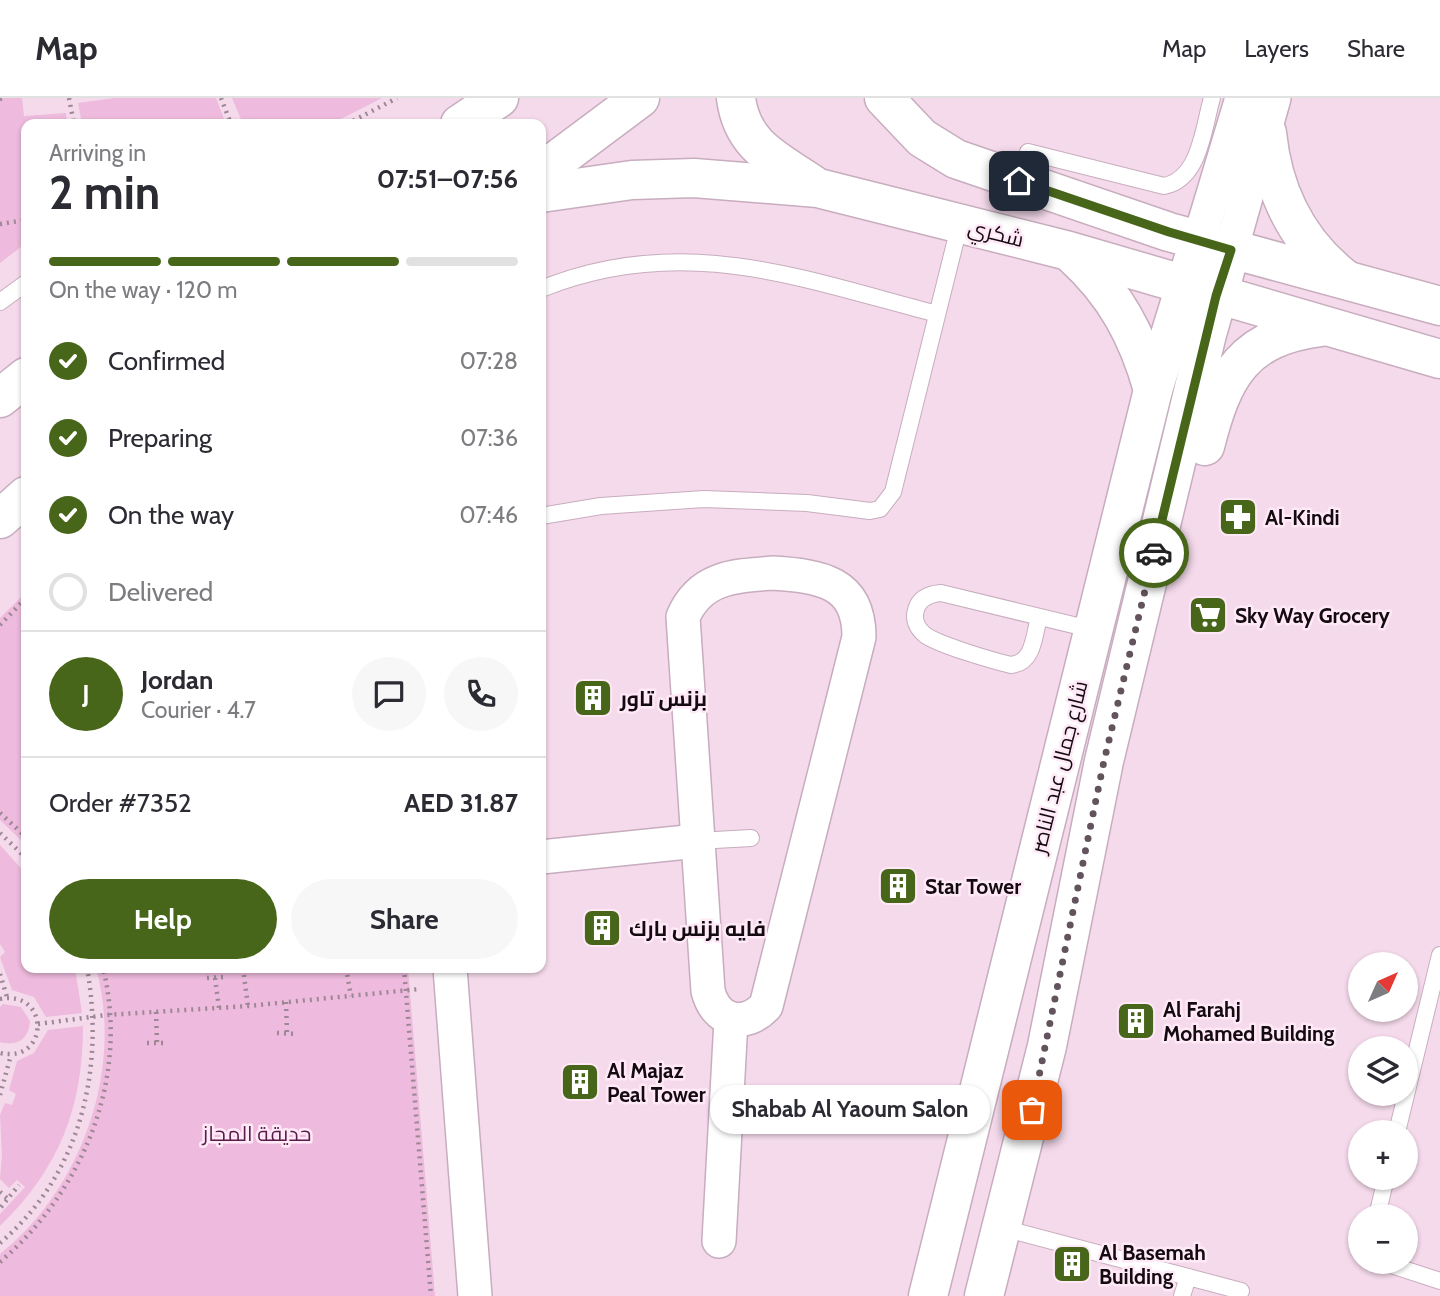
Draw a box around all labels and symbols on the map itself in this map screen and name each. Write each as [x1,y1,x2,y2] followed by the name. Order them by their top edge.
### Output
[989,151,1049,211] pin
[965,214,1026,256] street label: شكري
[1217,496,1259,538] pharmacy icon: Al-Kindi
[1265,505,1340,530] place label: Al-Kindi
[1119,518,1189,588] courier
[1187,594,1229,636] supermarket icon: Sky Way Grocery
[1235,603,1390,628] place label: Sky Way Grocery
[572,677,614,719] building icon: بزنس تاور
[1025,678,1095,858] street label: شارع جمال عبد الناصر
[619,686,707,712] place label: بزنس تاور
[877,865,919,907] building icon: Star Tower
[925,874,1021,899] place label: Star Tower
[581,907,623,949] building icon: فايه بزنس بارك
[629,916,766,941] place label: فايه بزنس بارك
[1348,952,1418,1022] north arrow
[1163,997,1335,1046] place label: Al Farahj Mohamed Building
[1115,1000,1157,1042] building icon: Al Farahj Mohamed Building
[607,1058,706,1107] place label: Al Majaz Peal Tower
[559,1061,601,1103] building icon: Al Majaz Peal Tower
[1002,1080,1062,1140] pin
[710,1086,990,1134] callout: Shabab Al Yaoum Salon
[202,1121,311,1146] park label: حديقة المجاز
[1099,1240,1206,1289] place label: Al Basemah Building
[1051,1243,1093,1285] building icon: Al Basemah Building

